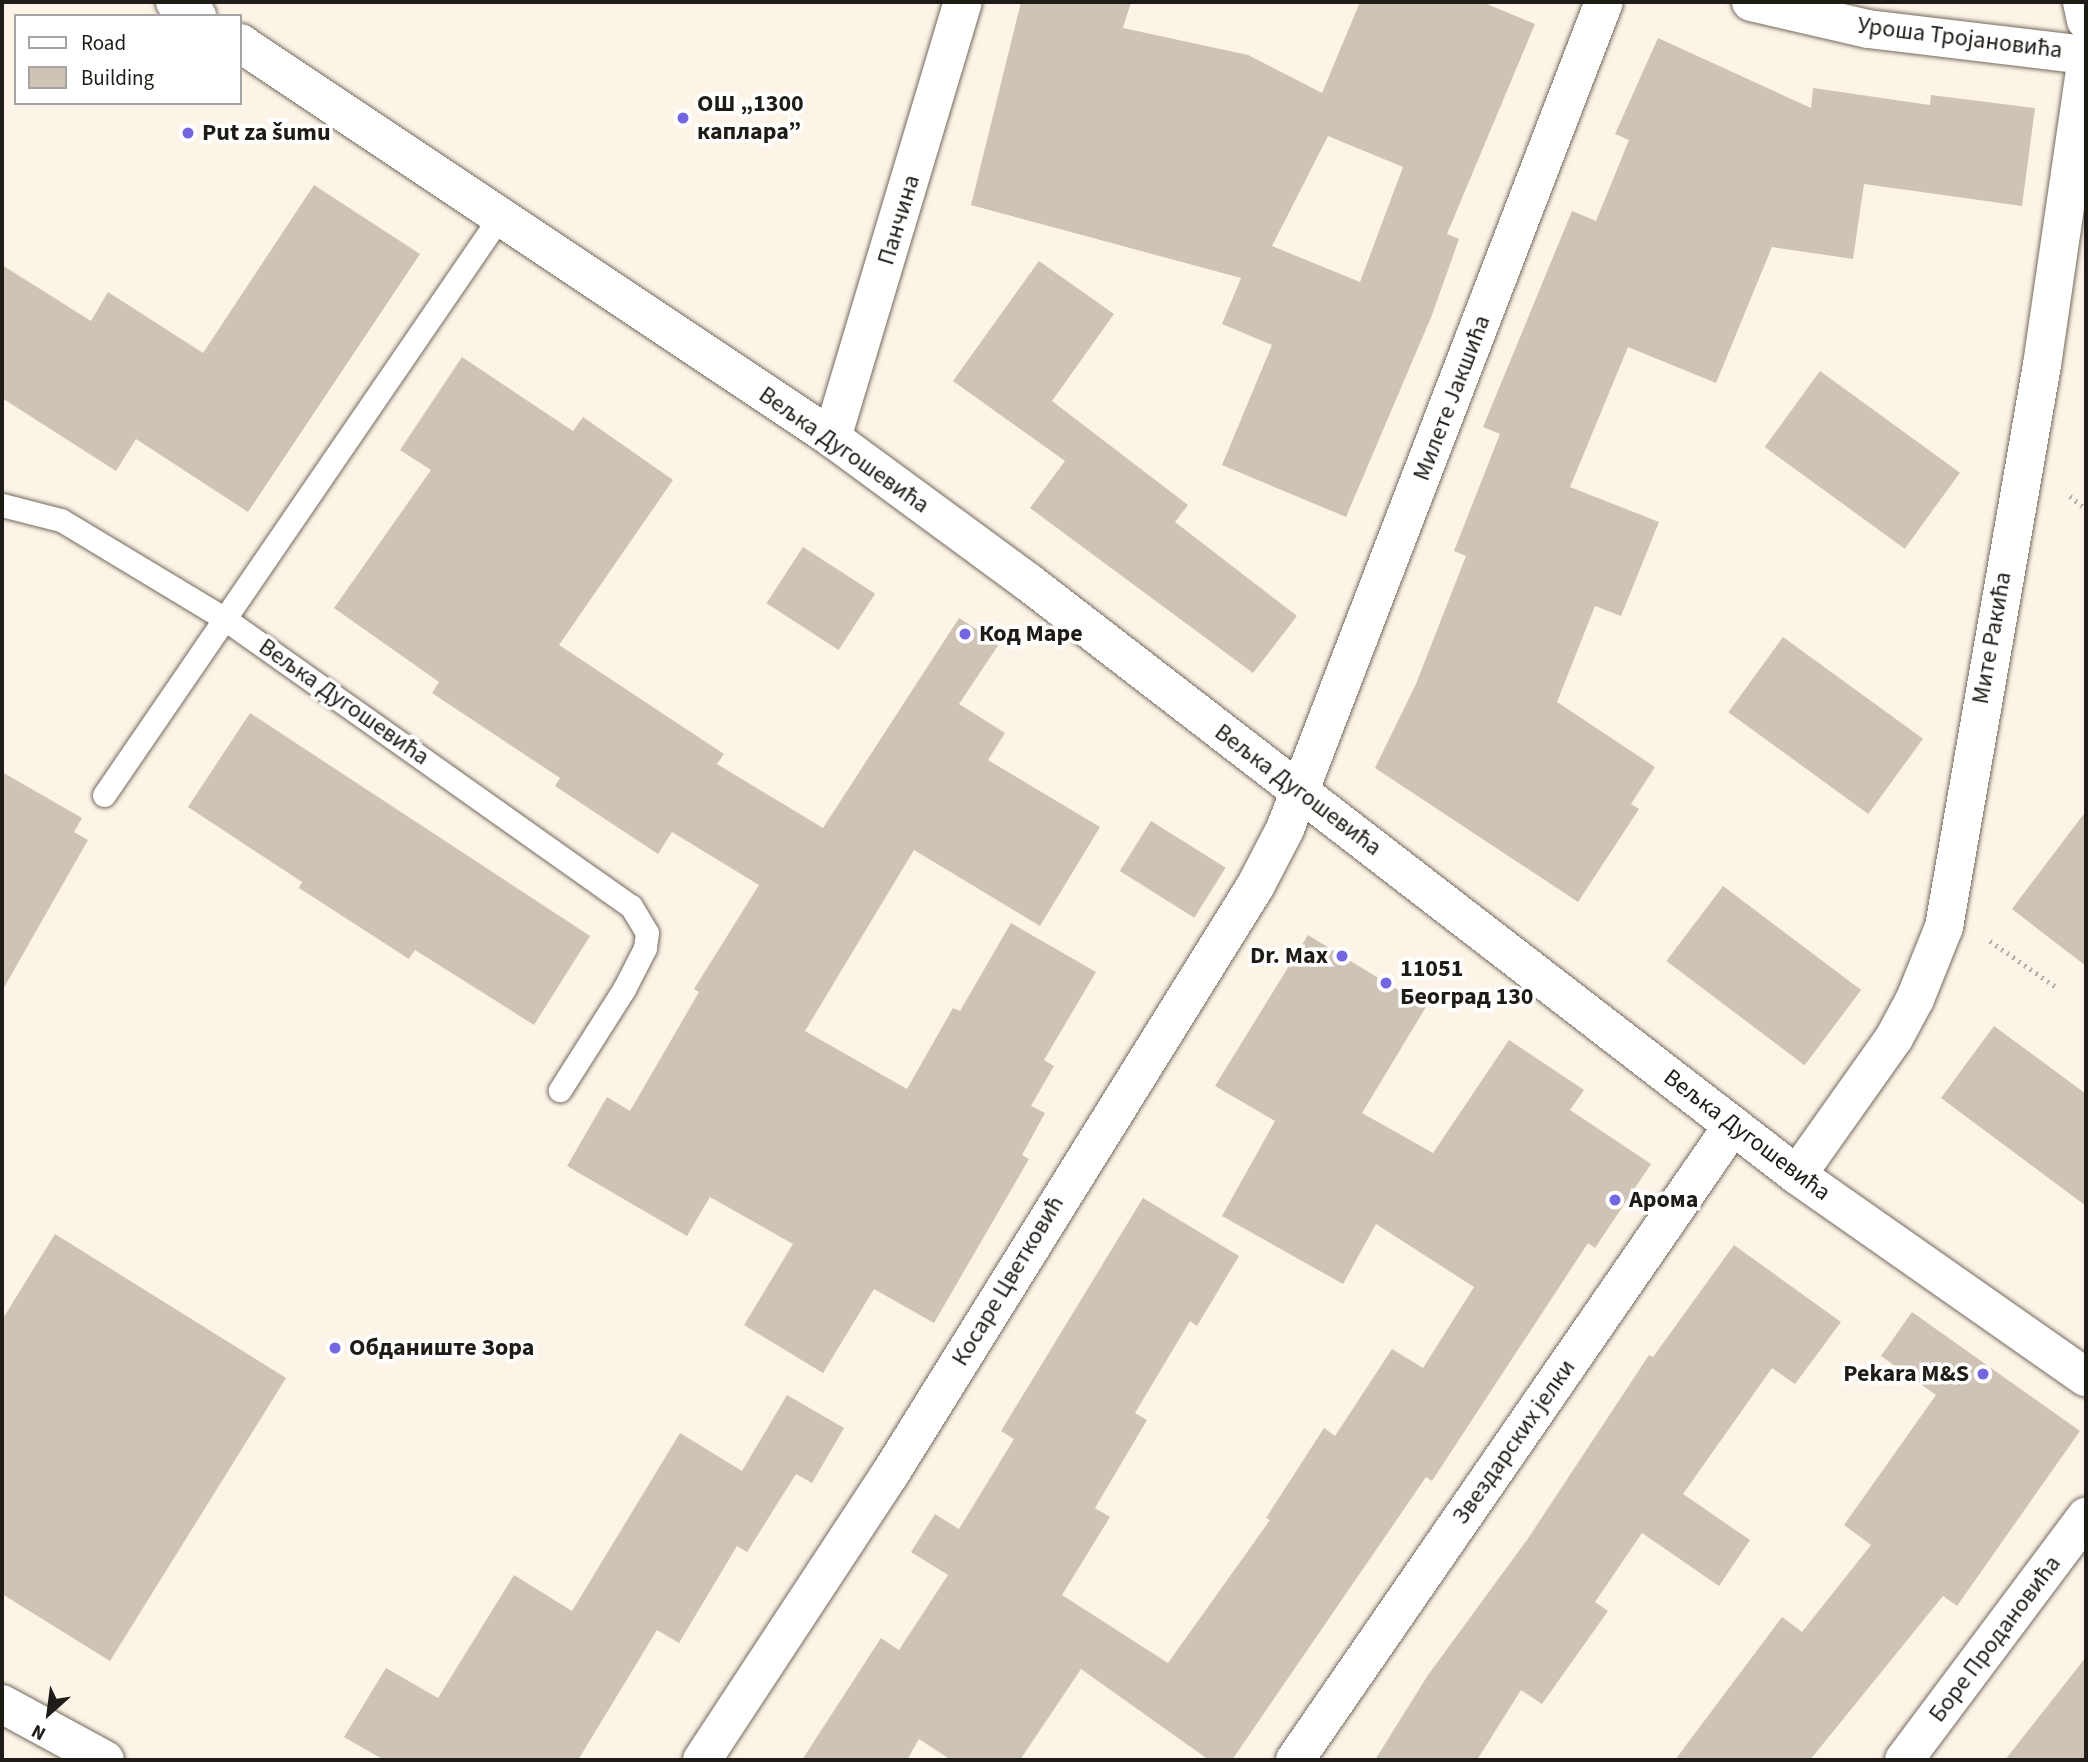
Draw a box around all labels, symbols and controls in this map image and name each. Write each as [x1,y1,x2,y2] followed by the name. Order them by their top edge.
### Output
[1856,11,2064,65] street label: Уроша Тројановића
[14,14,242,105] legend
[81,28,126,58] text: Road
[81,63,154,93] text: Building
[697,90,804,146] place label: ОШ „1300 каплара”
[675,110,691,126] marker: ОШ „1300 каплара”
[202,119,331,147] place label: Put za šumu
[180,125,196,141] marker: Put za šumu
[872,172,926,268] street label: Панчина
[1407,311,1497,485] street label: Милете Јакшића
[753,380,935,520] street label: Вељка Дугошевића
[1966,570,2018,706] street label: Мите Ракића
[979,620,1083,648] place label: Код Маре
[957,626,973,642] marker: Код Маре
[253,632,435,772] street label: Вељка Дугошевића
[1209,718,1387,862] street label: Вељка Дугошевића
[1250,942,1328,970] place label: Dr. Max
[1334,948,1350,964] marker: Dr. Max
[1400,955,1533,1011] place label: 11051 Београд 130
[1378,975,1394,991] marker: 11051 Београд 130
[1658,1063,1836,1207] street label: Вељка Дугошевића
[1629,1186,1698,1214] place label: Арома
[946,1191,1070,1371] street label: Косаре Цветковић
[1607,1192,1623,1208] marker: Арома
[349,1334,534,1362] place label: Обданиште Зора
[327,1340,343,1356] marker: Обданиште Зора
[1446,1354,1582,1530] street label: Звездарских јелки
[1843,1360,1969,1388] place label: Pekara M&S
[1975,1366,1991,1382] marker: Pekara M&S
[1923,1550,2067,1728] street label: Боре Продановића
[14,1678,84,1748] north arrow
[27,1717,51,1747] text: N

